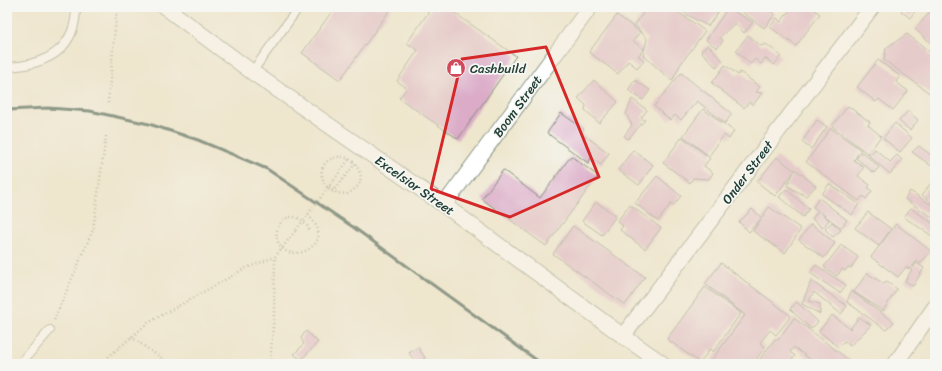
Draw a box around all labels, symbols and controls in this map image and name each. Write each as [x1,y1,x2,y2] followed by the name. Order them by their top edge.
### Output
[445,57,467,79] shop icon: Cashbuild
[470,57,527,80] place label: Cashbuild
[487,70,548,142] street label: Boom Street
[716,135,780,209] street label: Onder Street
[370,149,460,222] street label: Excelsior Street

